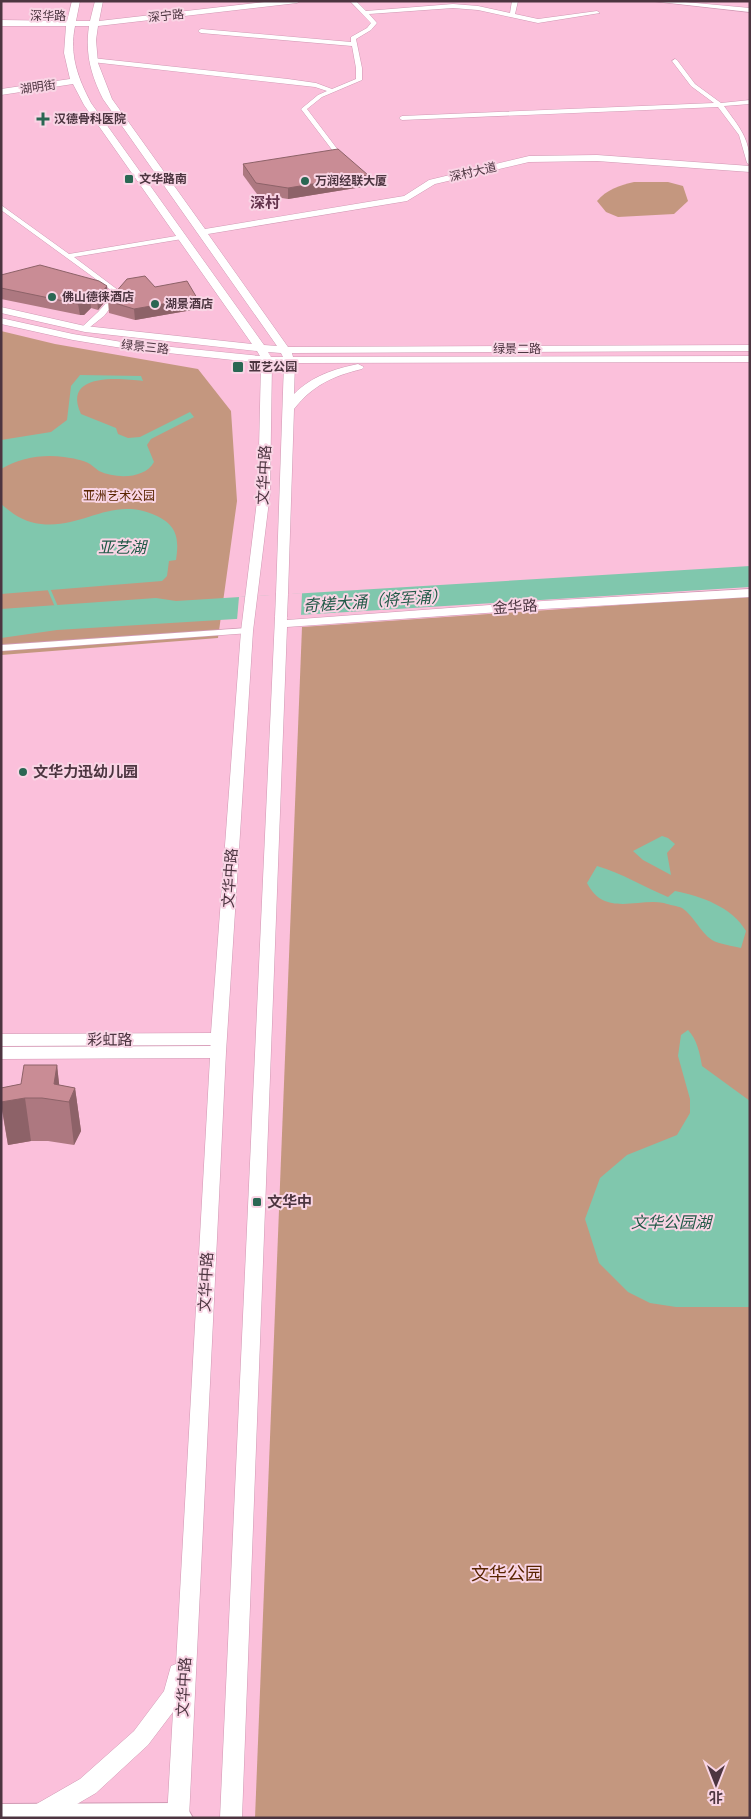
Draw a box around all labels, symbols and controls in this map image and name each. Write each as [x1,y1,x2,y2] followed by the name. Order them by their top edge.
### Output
[147,6,185,26] street label: 深宁路
[30,8,66,24] street label: 深华路
[19,77,57,97] street label: 湖明街
[54,111,126,127] place label: 汉德骨科医院
[36,112,50,126] marker: 汉德骨科医院
[448,159,498,185] street label: 深村大道
[139,171,187,187] place label: 文华路南
[123,173,135,185] marker: 文华路南
[315,173,387,189] place label: 万润经联大厦
[299,175,311,187] marker: 万润经联大厦
[250,193,280,213] district label: 深村
[62,289,134,305] place label: 佛山德徕酒店
[46,291,58,303] marker: 佛山德徕酒店
[165,296,213,312] place label: 湖景酒店
[149,298,161,310] marker: 湖景酒店
[120,337,170,357] street label: 绿景三路
[493,341,541,357] street label: 绿景二路
[249,359,297,375] place label: 亚艺公园
[231,360,245,374] marker: 亚艺公园
[252,445,276,505] street label: 文华中路
[83,488,155,504] park label: 亚洲艺术公园
[98,537,149,558] water label: 亚艺湖
[302,586,448,616] water label: 奇槎大涌（将军涌）
[492,595,538,619] street label: 金华路
[33,762,138,782] place label: 文华力迅幼儿园
[17,766,29,778] marker: 文华力迅幼儿园
[218,847,242,909] street label: 文华中路
[87,1030,133,1050] street label: 彩虹路
[267,1192,312,1212] place label: 文华中
[251,1196,263,1208] marker: 文华中
[631,1212,714,1233] water label: 文华公园湖
[194,1252,218,1312] street label: 文华中路
[471,1562,543,1586] park label: 文华公园
[172,1657,196,1717] street label: 文华中路
[691,1759,741,1809] north arrow
[709,1788,723,1806] text: 北

